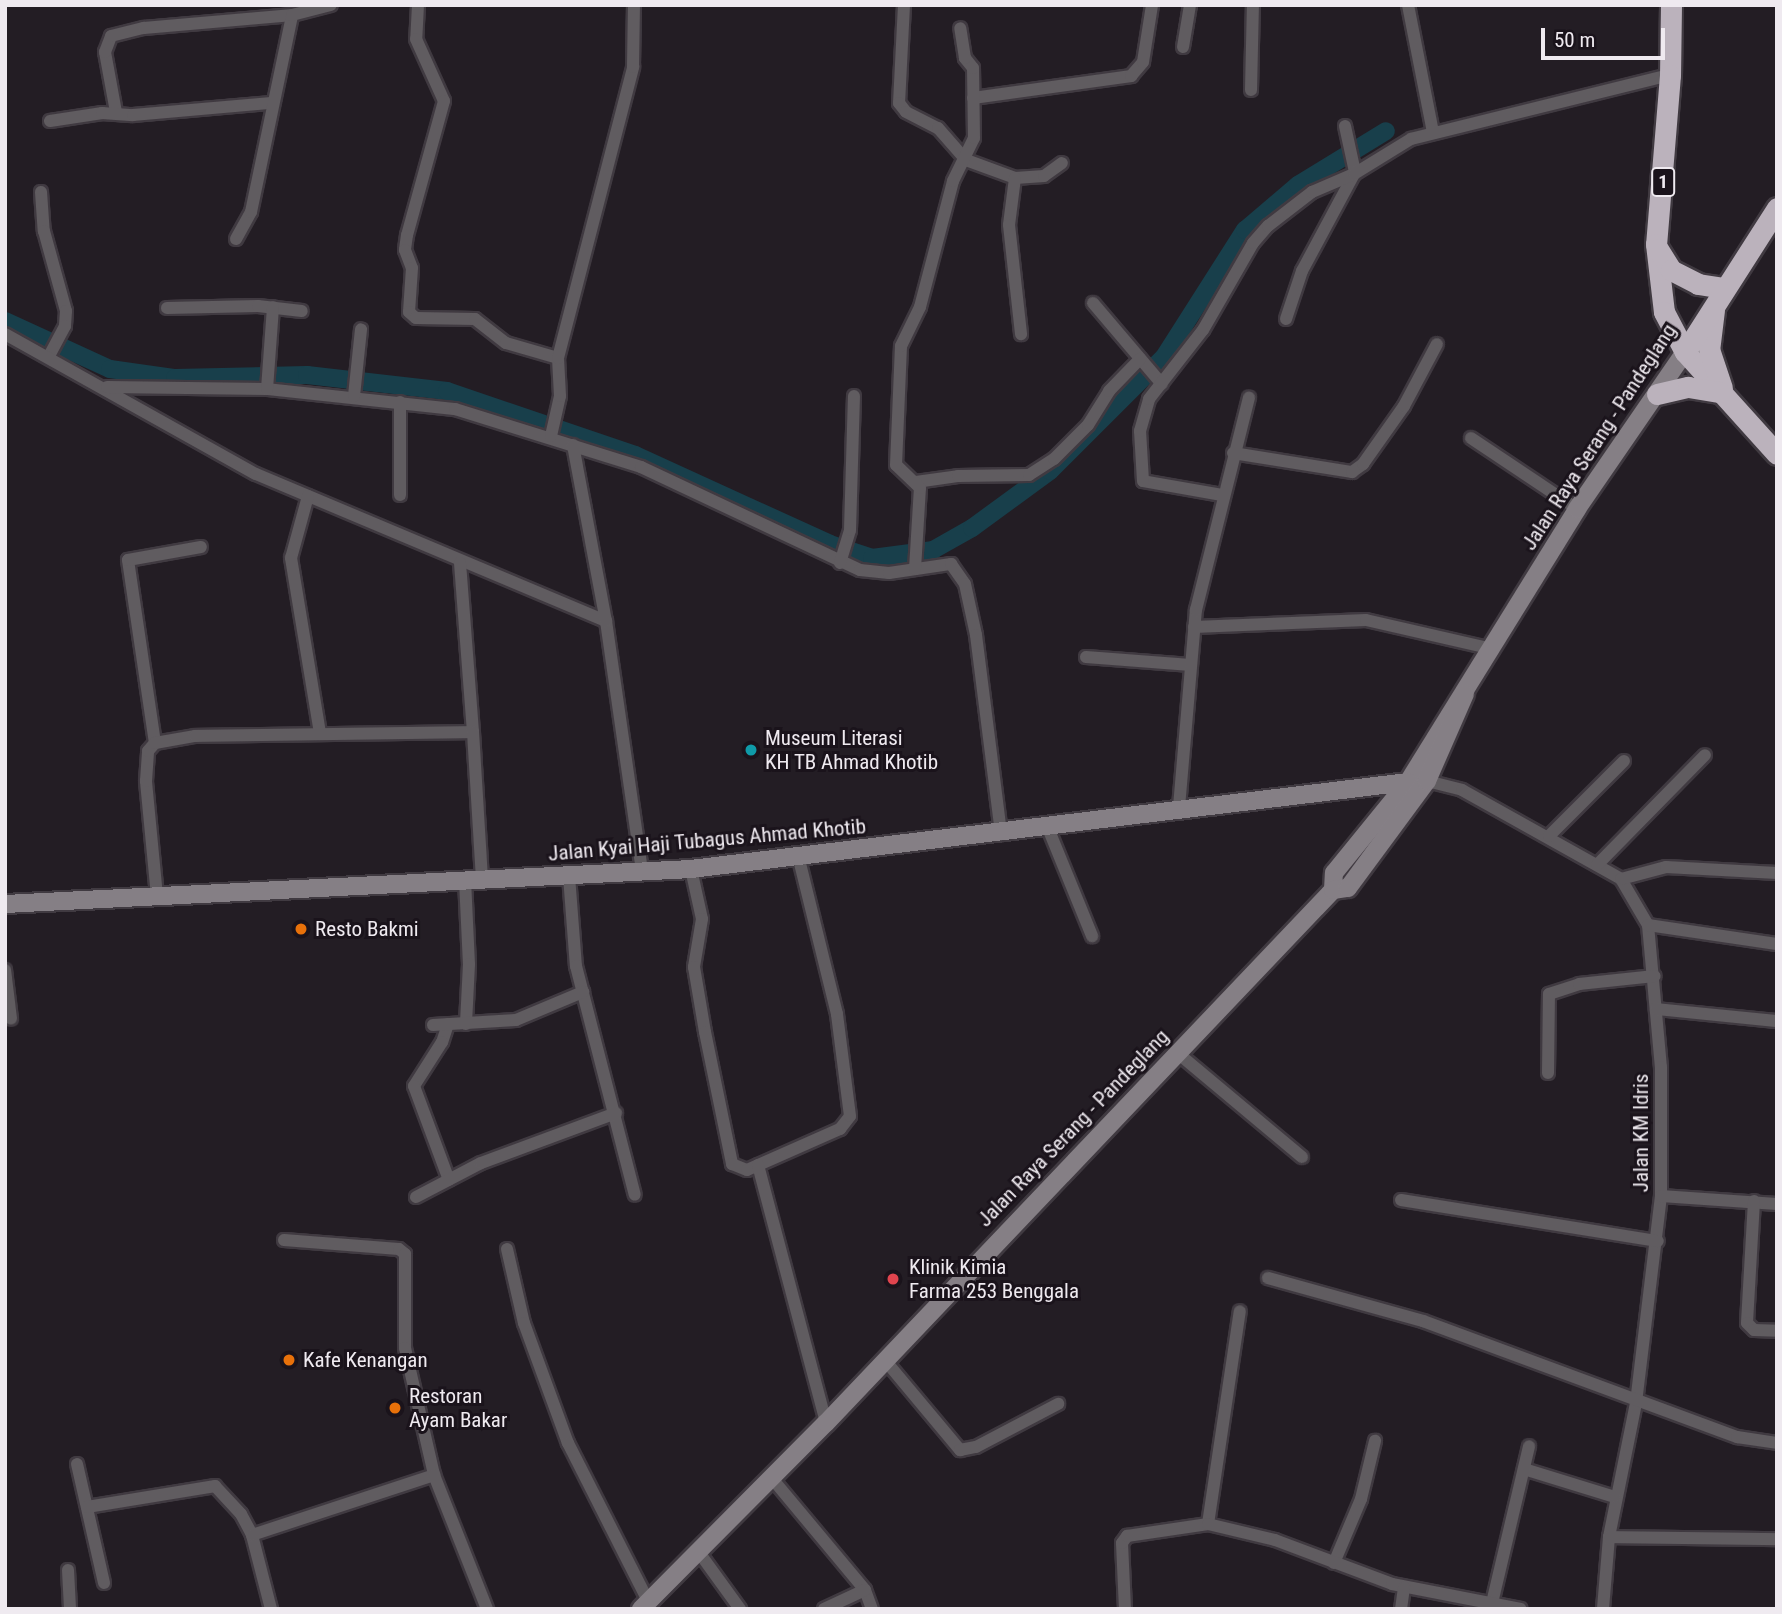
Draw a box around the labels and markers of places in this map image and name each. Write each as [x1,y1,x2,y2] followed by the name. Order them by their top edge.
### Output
[765,725,938,775] place label: Museum Literasi KH TB Ahmad Khotib
[743,742,759,758] marker: Museum Literasi KH TB Ahmad Khotib
[315,916,419,942] place label: Resto Bakmi
[293,921,309,937] marker: Resto Bakmi
[909,1254,1079,1304] place label: Klinik Kimia Farma 253 Benggala
[883,1269,903,1289] marker: Klinik Kimia Farma 253 Benggala
[303,1347,428,1373] place label: Kafe Kenangan
[281,1352,297,1368] marker: Kafe Kenangan
[409,1383,507,1433] place label: Restoran Ayam Bakar
[387,1400,403,1416] marker: Restoran Ayam Bakar

